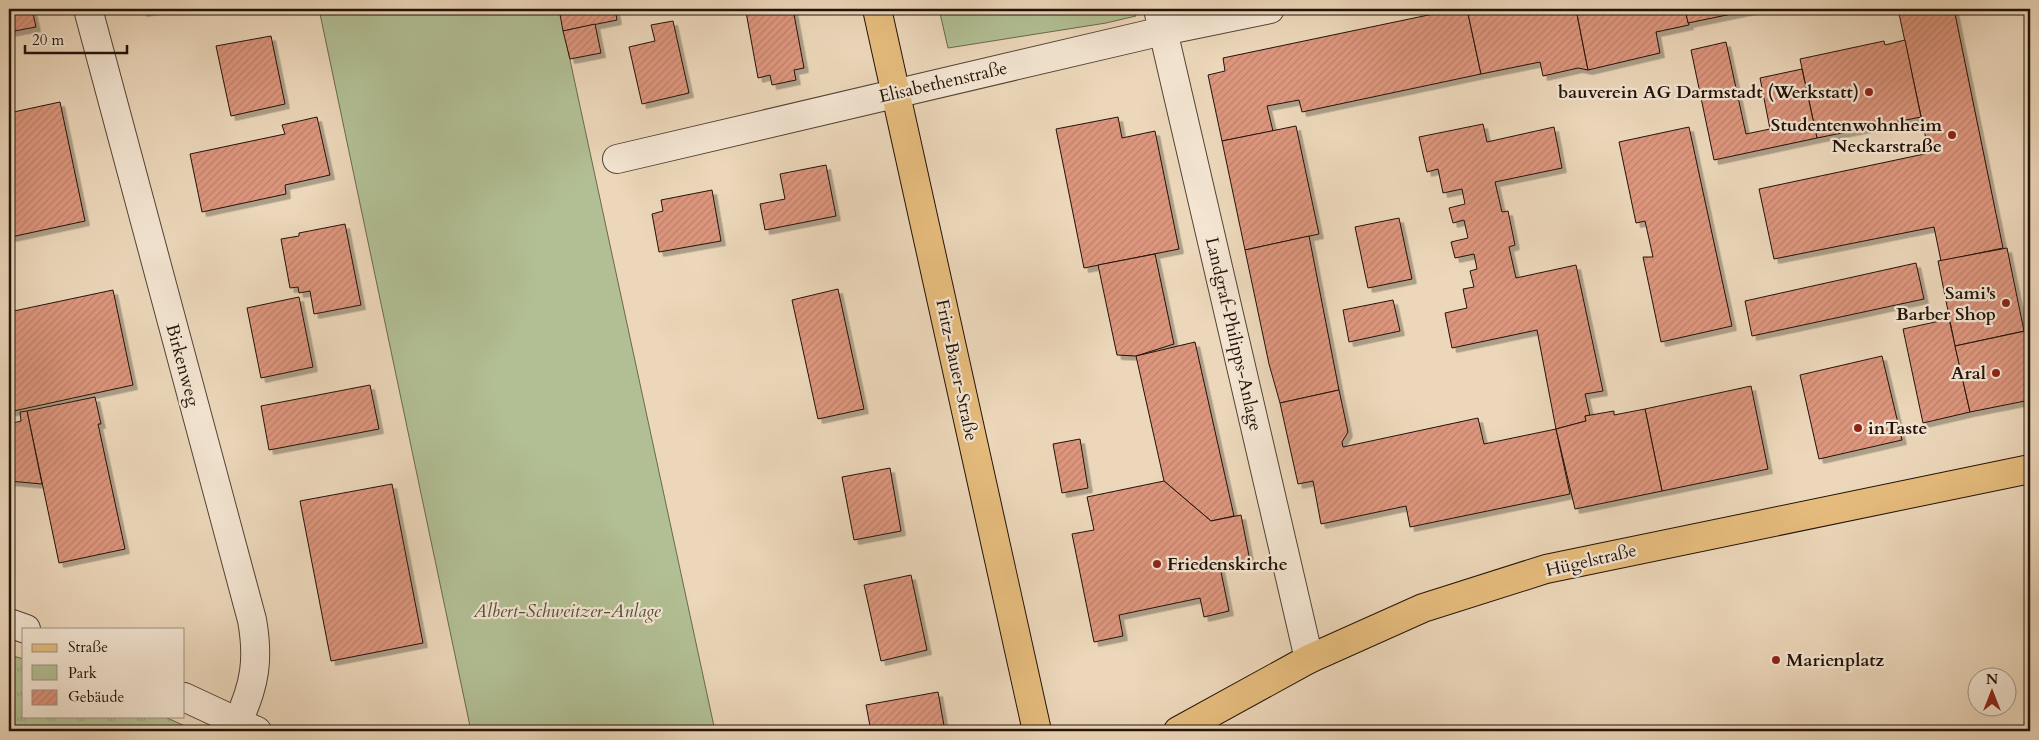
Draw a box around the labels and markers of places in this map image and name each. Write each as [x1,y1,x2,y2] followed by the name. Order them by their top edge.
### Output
[1558,80,1859,105] place label: bauverein AG Darmstadt (Werkstatt)
[1863,86,1875,98] marker: bauverein AG Darmstadt (Werkstatt)
[1771,113,1942,159] place label: Studentenwohnheim Neckarstraße
[1946,129,1958,141] marker: Studentenwohnheim Neckarstraße
[1896,281,1996,327] place label: Sami's Barber Shop
[2000,297,2012,309] marker: Sami's Barber Shop
[1951,361,1986,386] place label: Aral
[1990,367,2002,379] marker: Aral
[1868,416,1927,441] place label: inTaste
[1852,422,1864,434] marker: inTaste
[1167,552,1288,577] place label: Friedenskirche
[1151,558,1163,570] marker: Friedenskirche
[1786,648,1885,673] place label: Marienplatz
[1770,654,1782,666] marker: Marienplatz

